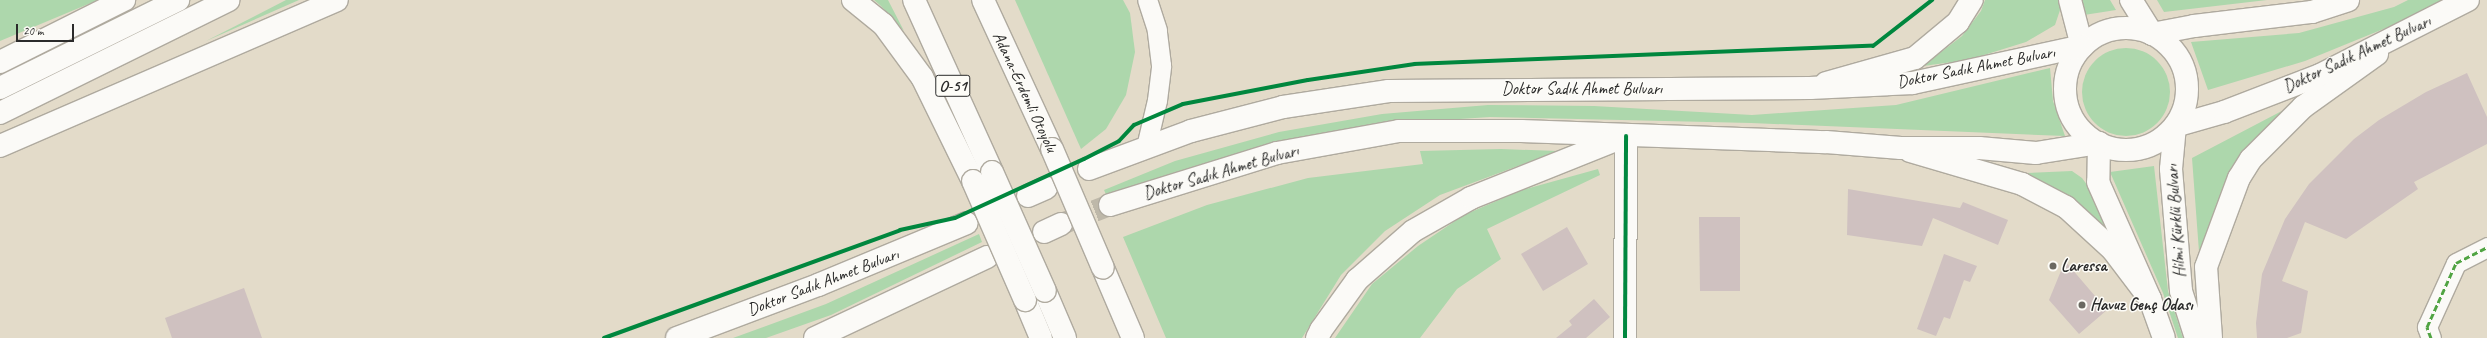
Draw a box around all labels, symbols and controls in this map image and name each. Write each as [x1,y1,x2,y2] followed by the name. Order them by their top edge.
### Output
[2279,11,2435,97] street label: Doktor Sadık Ahmet Bulvarı
[18,16,76,42] scale bar
[23,23,43,39] text: 20 m
[988,28,1062,156] street label: Adana-Erdemli Otoyolu
[1895,42,2057,92] street label: Doktor Sadık Ahmet Bulvarı
[935,72,971,100] road number: O-51
[1501,79,1663,99] street label: Doktor Sadık Ahmet Bulvarı
[1140,140,1302,204] street label: Doktor Sadık Ahmet Bulvarı
[2162,164,2190,278] street label: Hilmi Kürklü Bulvarı
[744,243,902,321] street label: Doktor Sadık Ahmet Bulvarı
[2061,256,2107,276] place label: Laressa
[2048,261,2058,271] marker: Laressa
[2090,295,2193,315] place label: Havuz Genç Odası
[2077,300,2087,310] marker: Havuz Genç Odası

